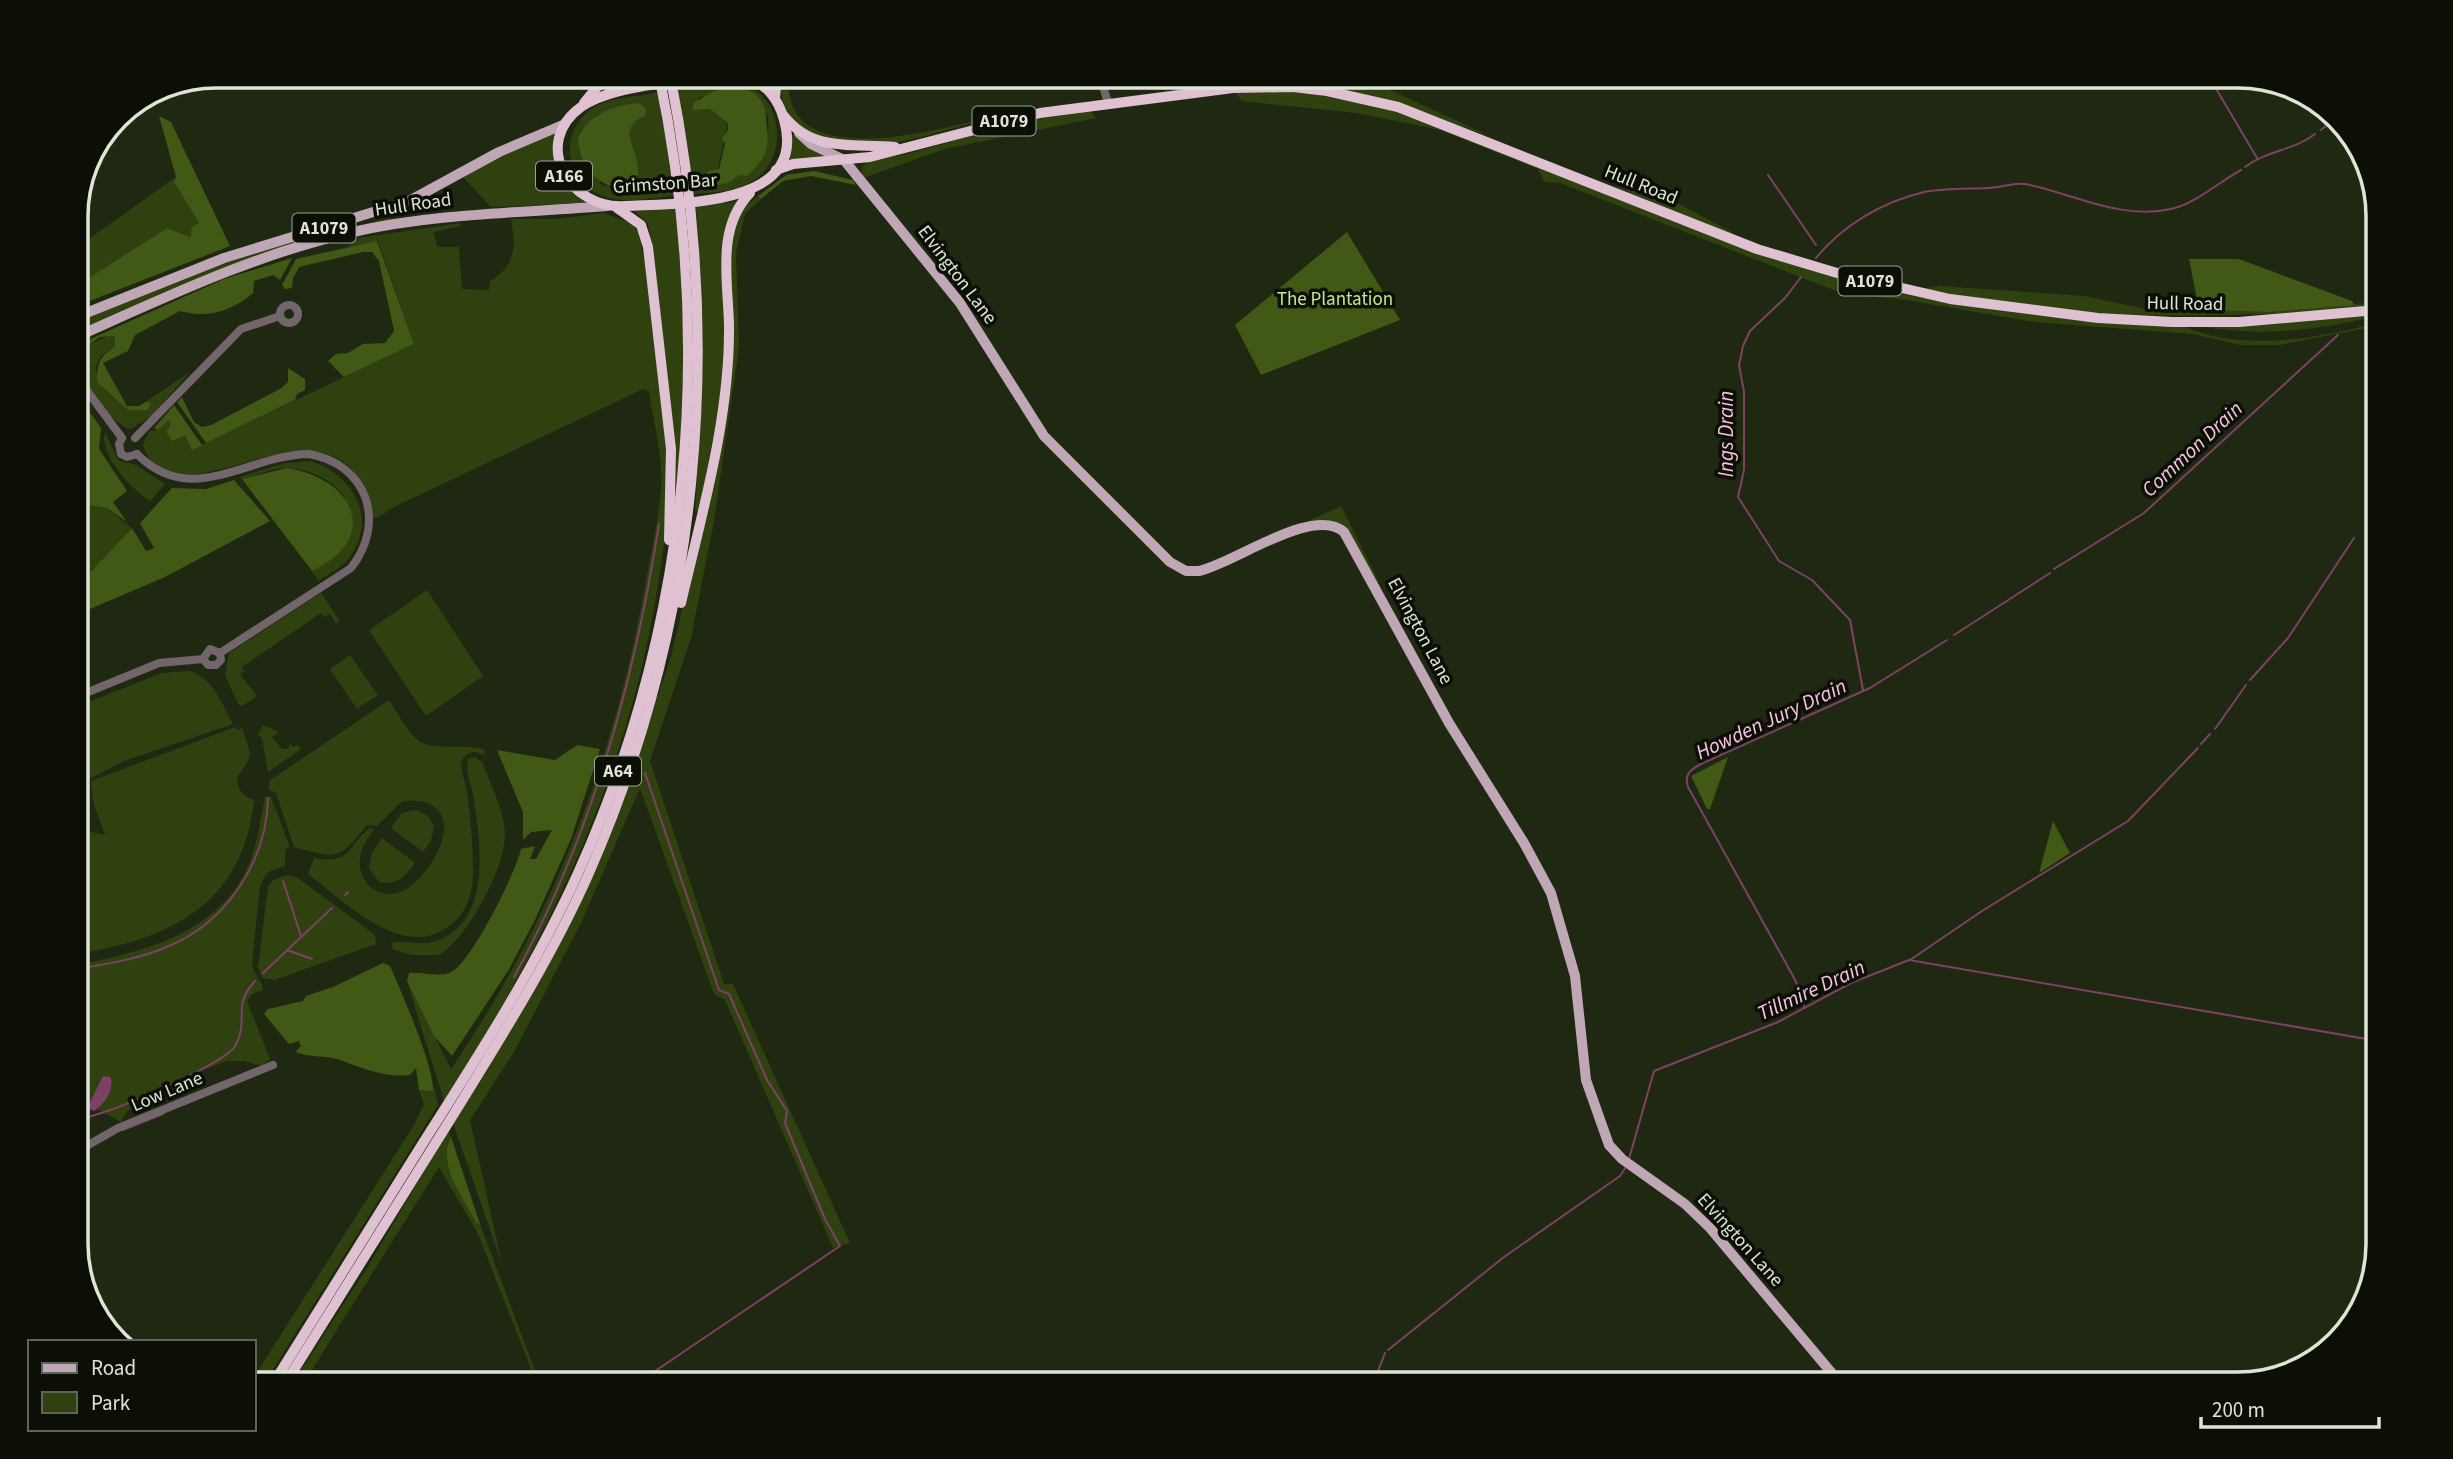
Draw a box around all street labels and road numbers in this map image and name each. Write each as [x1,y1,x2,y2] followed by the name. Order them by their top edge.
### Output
[972,106,1036,136] road number: A1079
[1600,158,1682,212] street label: Hull Road
[536,162,592,190] road number: A166
[612,167,718,201] street label: Grimston Bar
[373,186,453,224] street label: Hull Road
[292,213,356,242] road number: A1079
[911,220,1003,330] street label: Elvington Lane
[1839,267,1902,296] road number: A1079
[2146,290,2224,318] street label: Hull Road
[1380,573,1460,689] street label: Elvington Lane
[595,756,641,786] road number: A64
[127,1065,207,1119] street label: Low Lane
[1691,1187,1789,1293] street label: Elvington Lane

